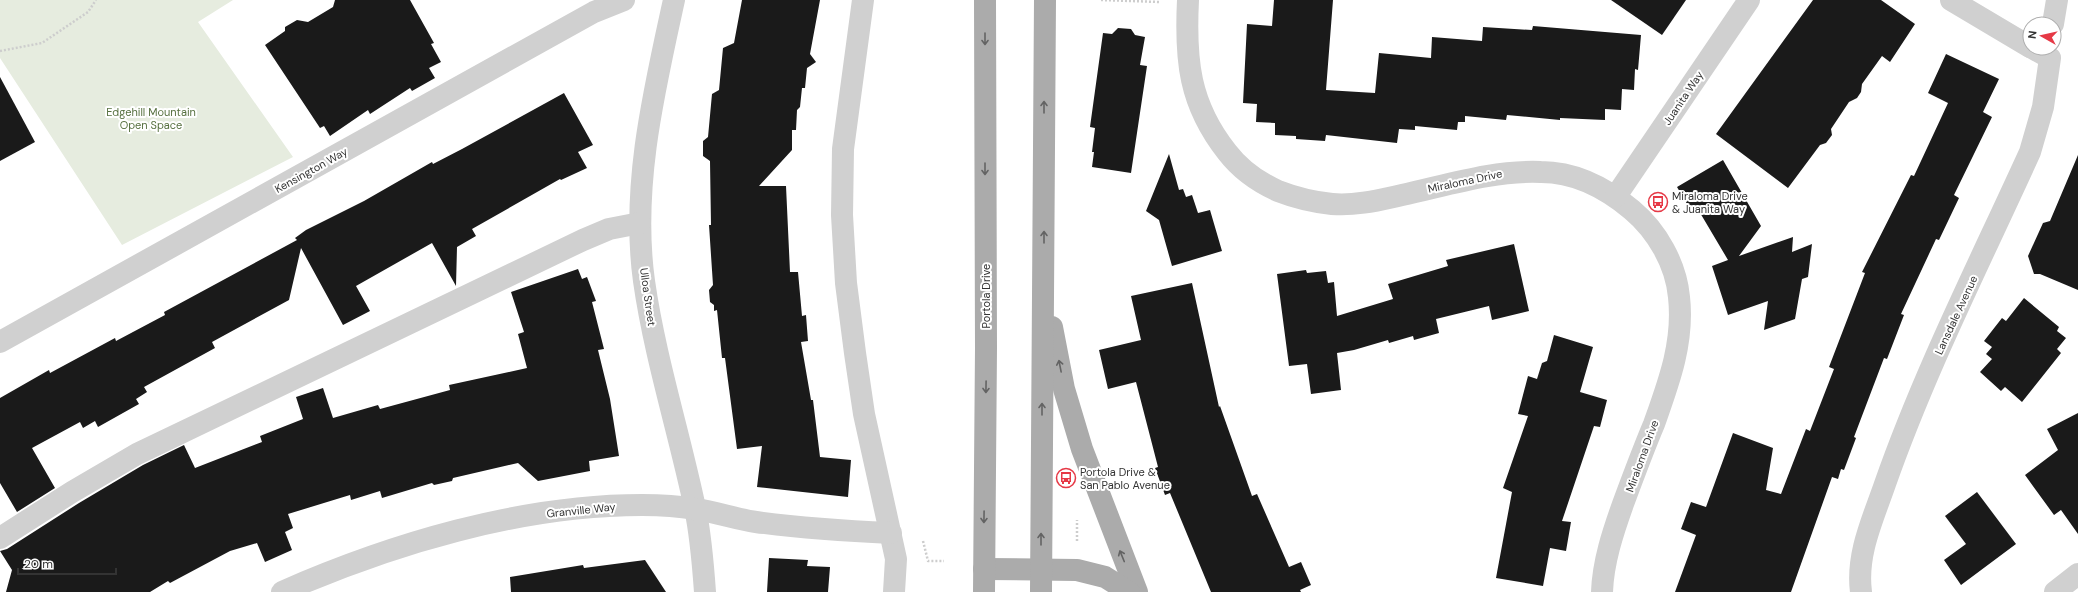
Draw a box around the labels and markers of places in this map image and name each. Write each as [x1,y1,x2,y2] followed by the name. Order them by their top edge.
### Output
[1672,189,1748,216] place label: Miraloma Drive & Juanita Way
[1647,191,1669,213] bus stop icon: Miraloma Drive & Juanita Way
[1080,465,1170,492] place label: Portola Drive & San Pablo Avenue
[1055,467,1077,489] bus stop icon: Portola Drive & San Pablo Avenue

